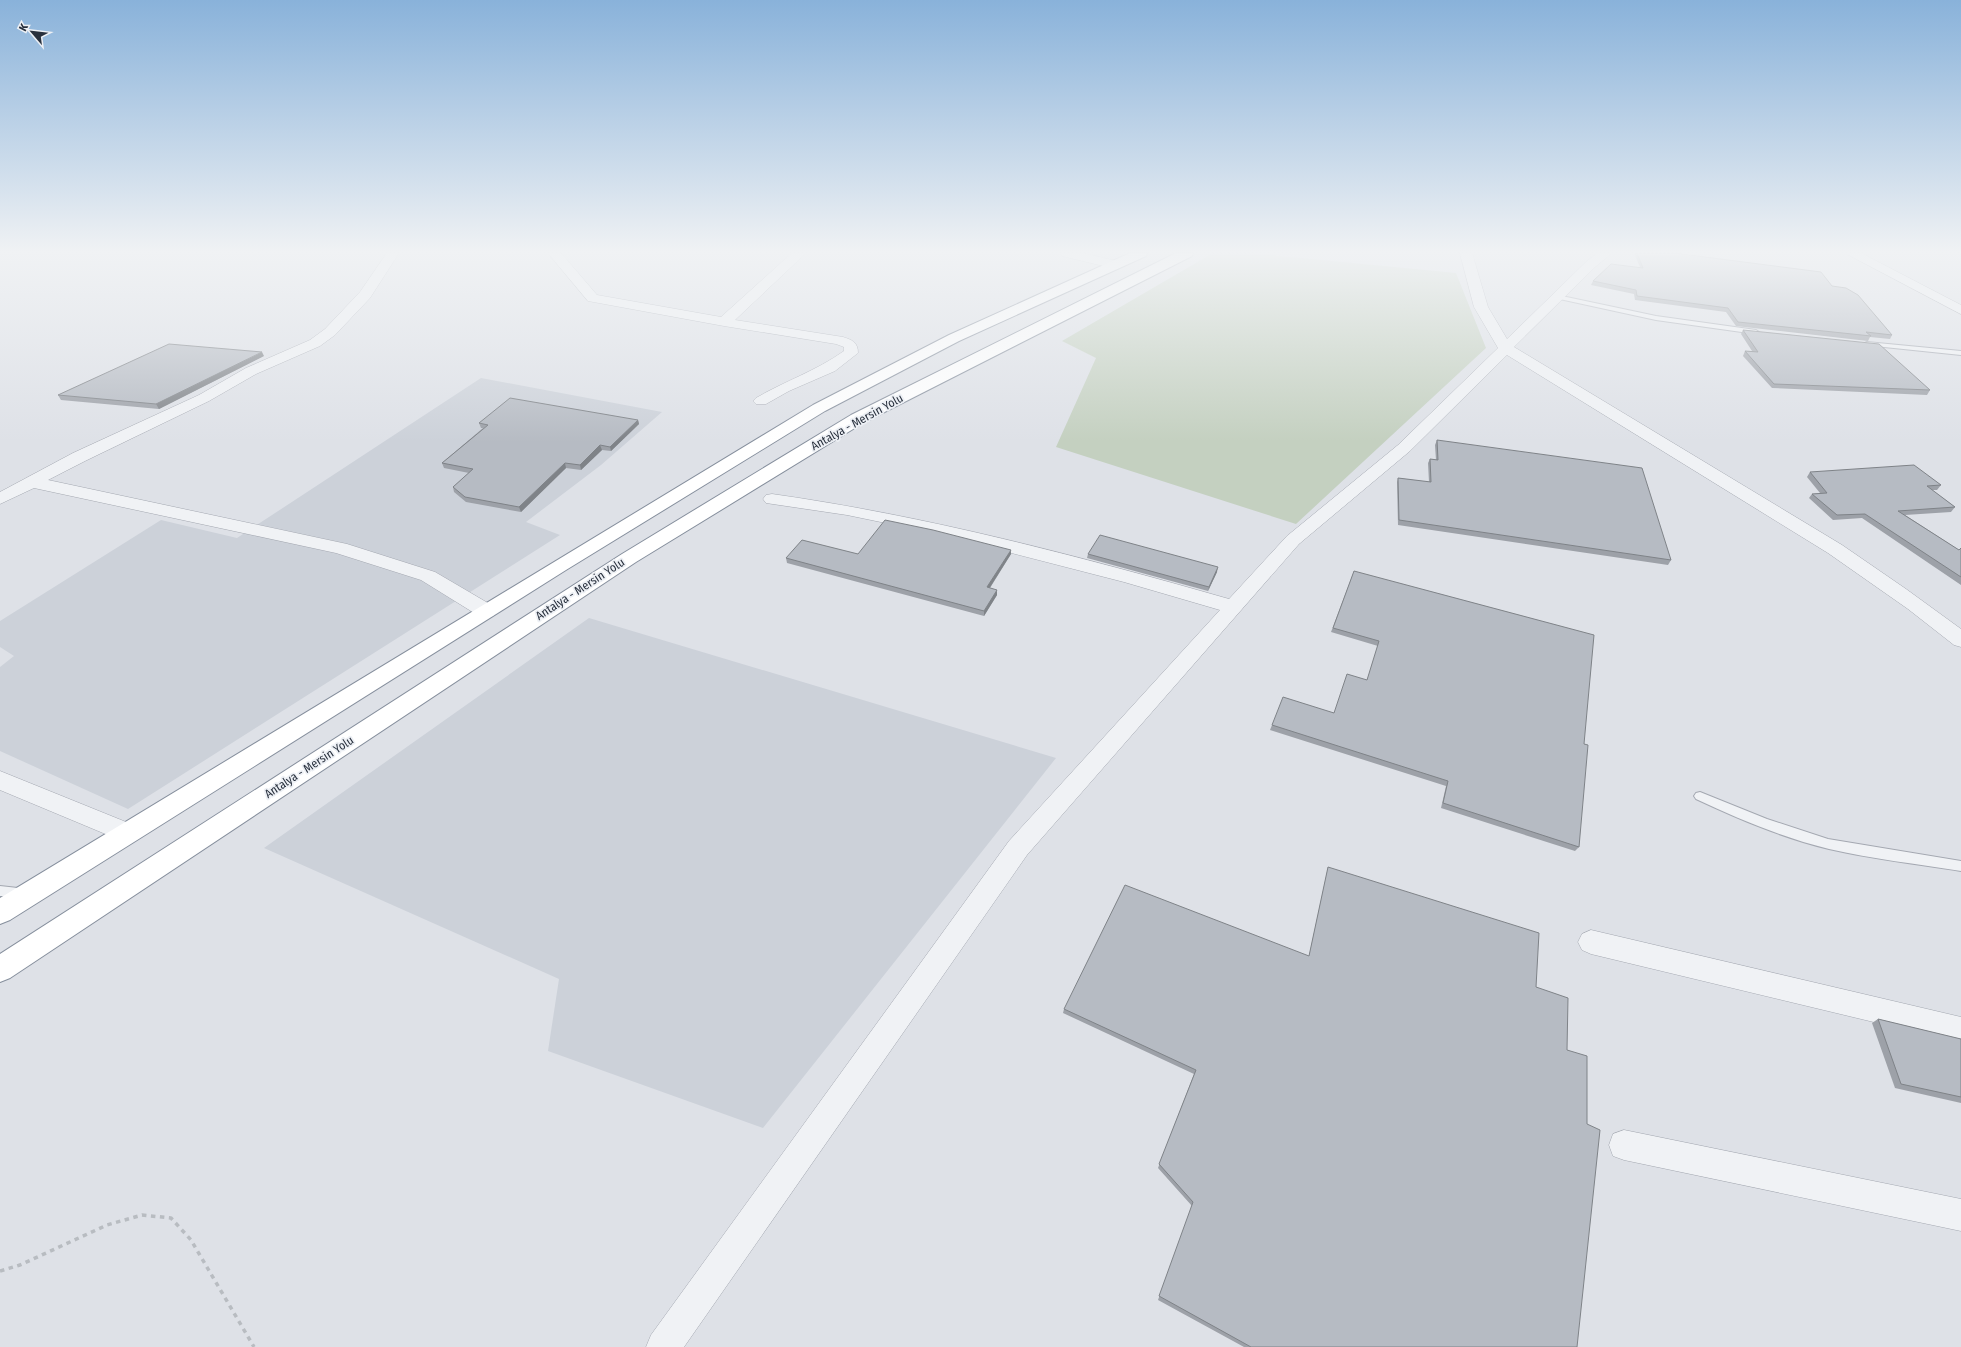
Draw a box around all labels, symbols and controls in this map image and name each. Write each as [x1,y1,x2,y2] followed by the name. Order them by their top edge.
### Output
[12,12,52,52] north arrow
[16,21,31,33] text: K
[808,391,906,453] street label: Antalya - Mersin Yolu
[533,555,627,623] street label: Antalya - Mersin Yolu
[262,733,356,801] street label: Antalya - Mersin Yolu

